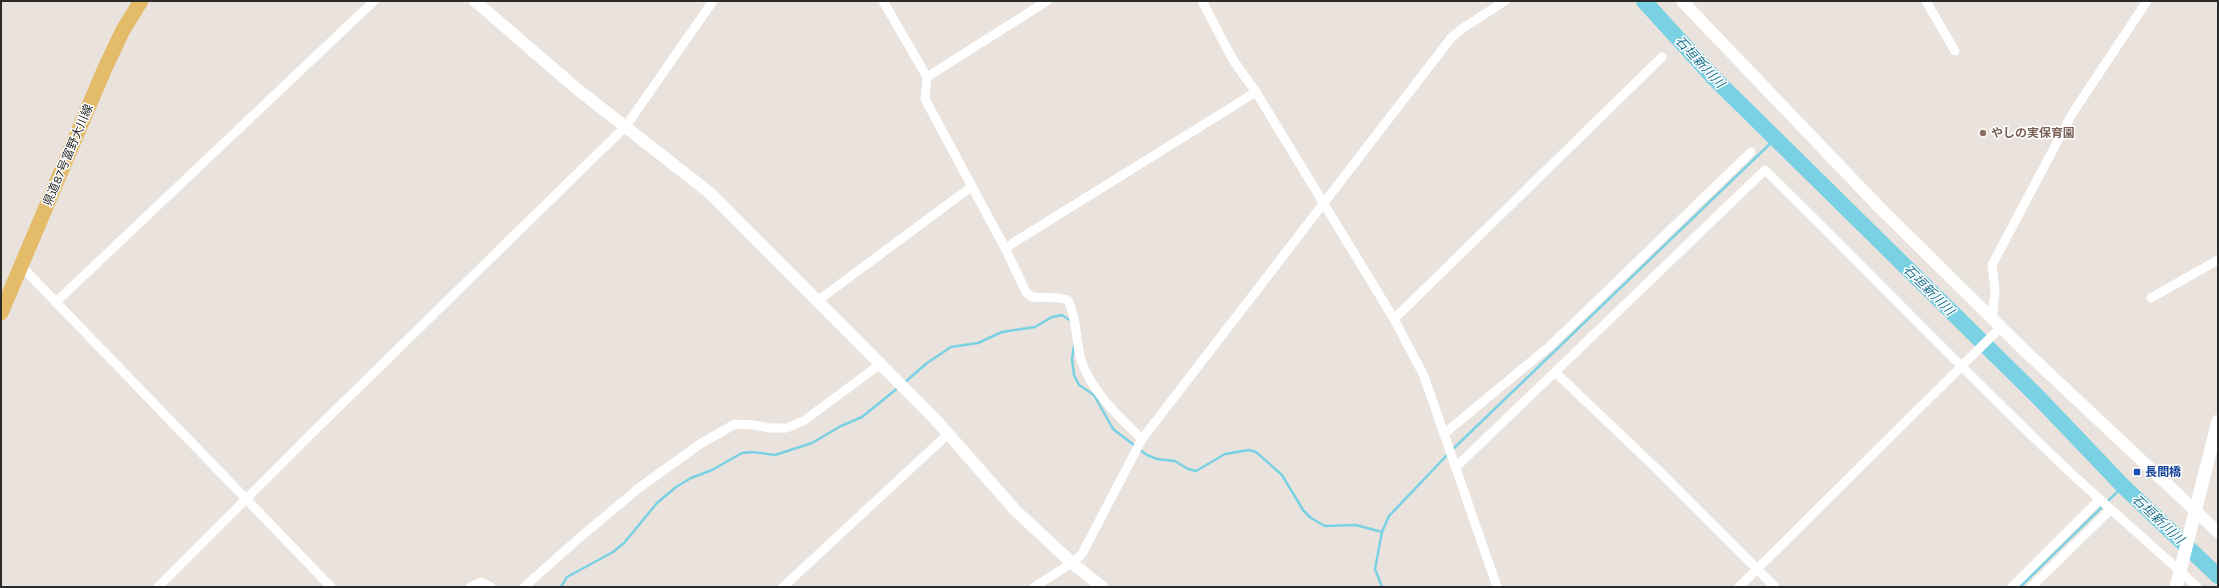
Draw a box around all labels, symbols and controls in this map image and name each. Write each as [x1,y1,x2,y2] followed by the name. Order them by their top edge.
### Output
[1672,33,1729,92] water label: 石垣新川川
[40,102,96,208] street label: 県道87号富野大川線
[1991,126,2075,140] place label: やしの実保育園
[1978,128,1988,138] marker: やしの実保育園
[1901,262,1959,320] water label: 石垣新川川
[2145,465,2182,479] place label: 長間橋
[2132,467,2142,477] marker: 長間橋
[2129,491,2188,548] water label: 石垣新川川

